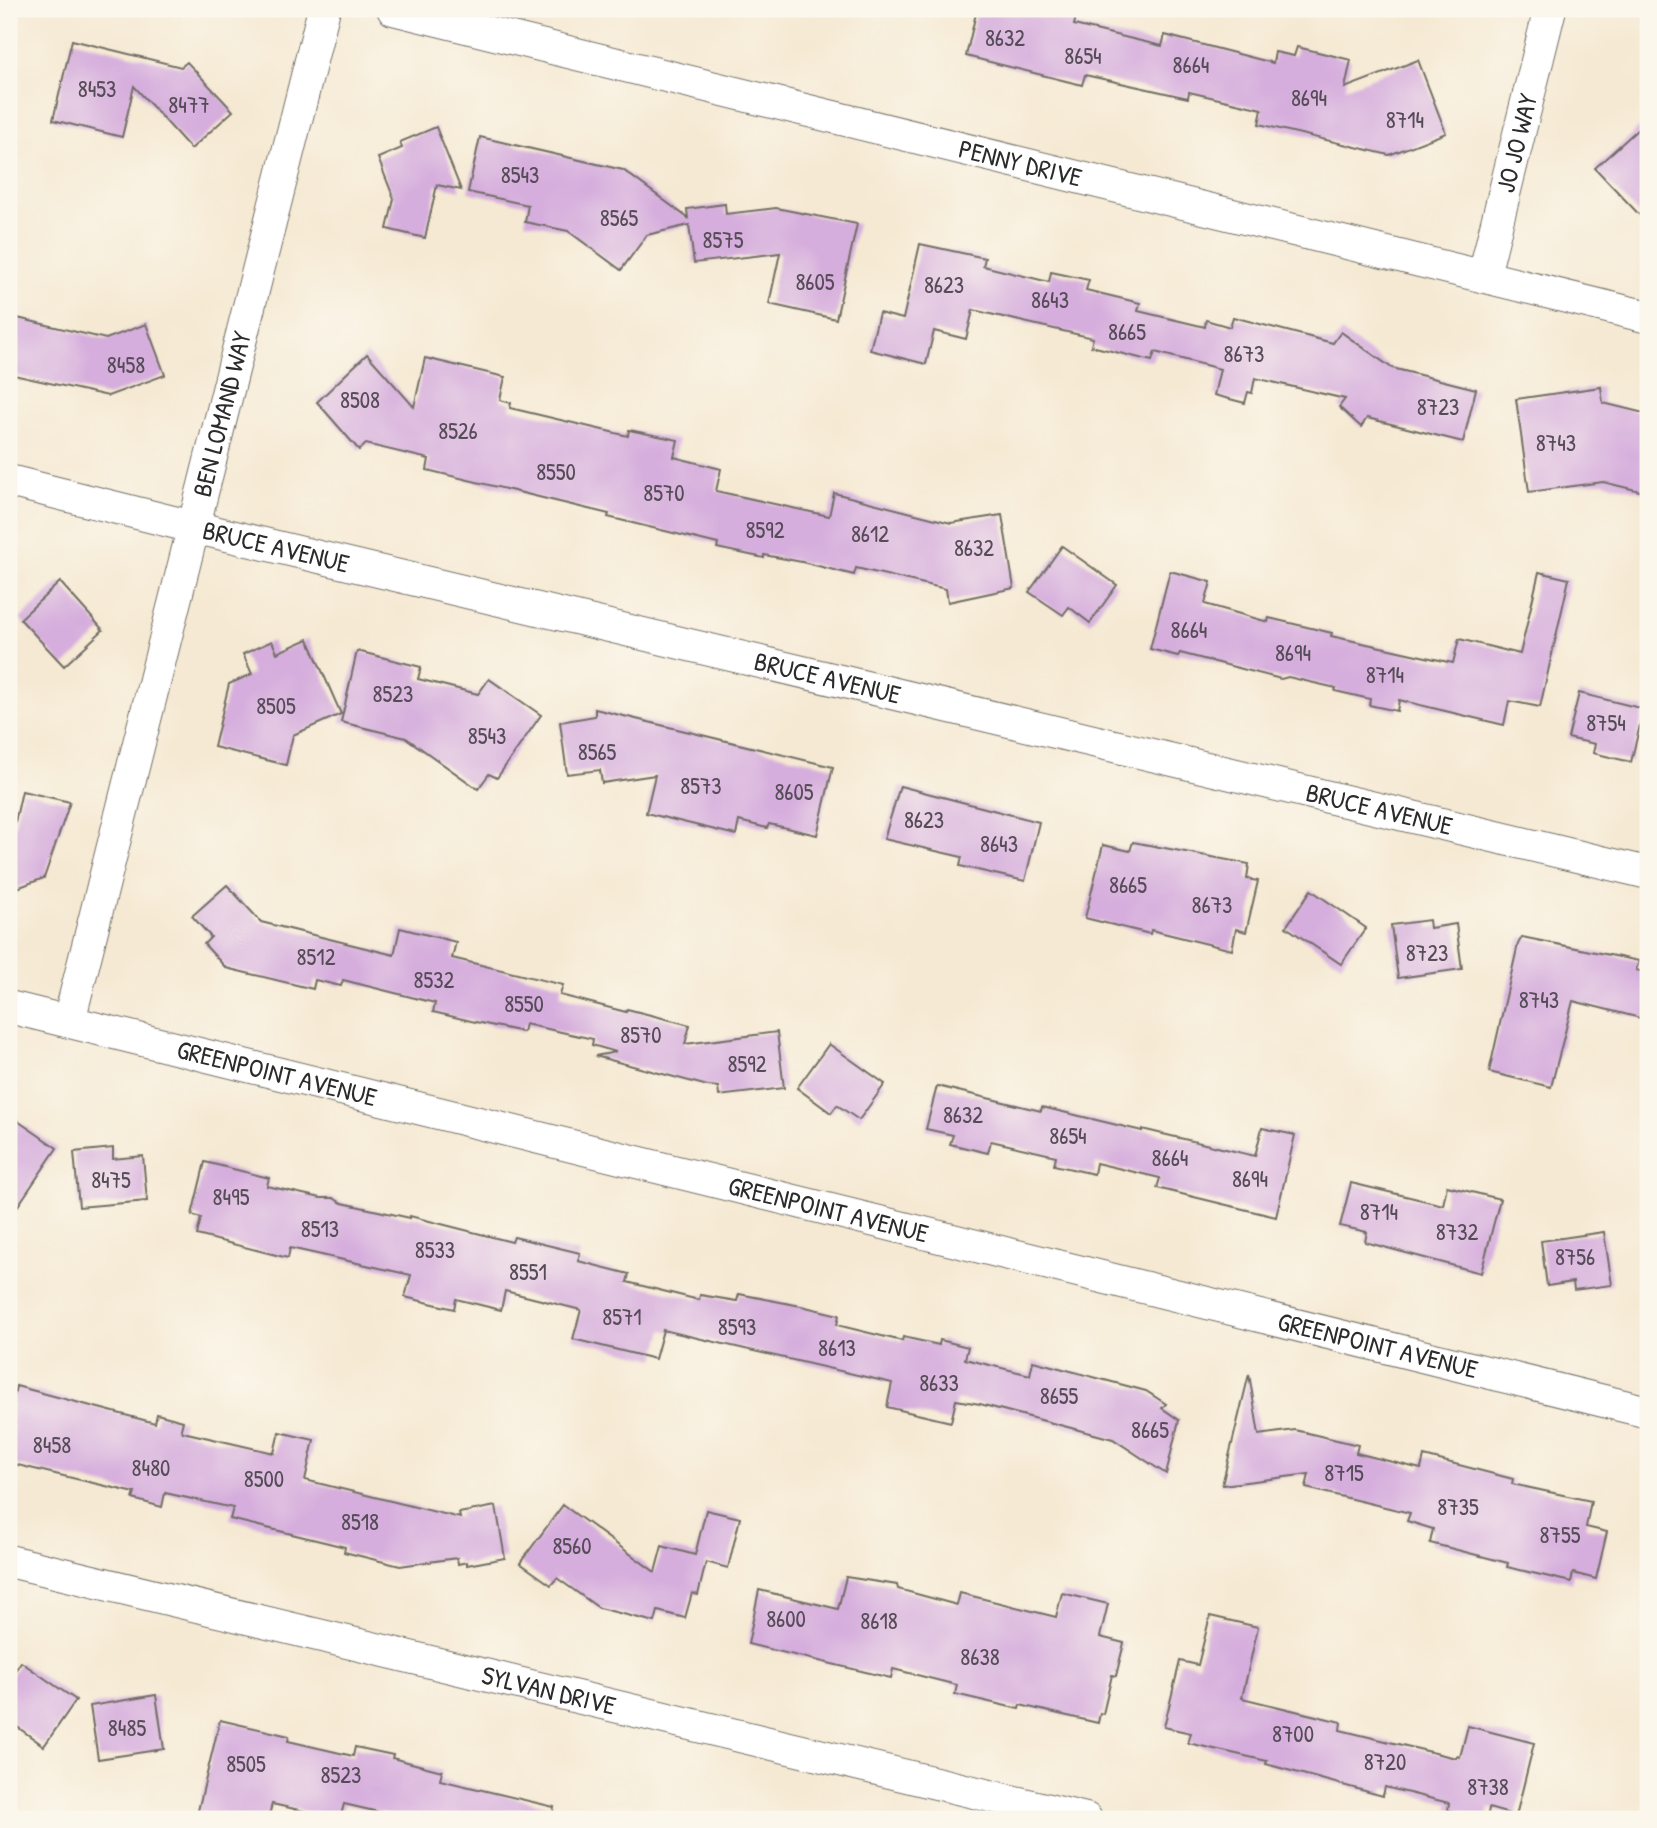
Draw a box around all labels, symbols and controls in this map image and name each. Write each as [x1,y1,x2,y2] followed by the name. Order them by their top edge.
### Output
[985,22,1025,53] house number: 8632
[1064,40,1102,71] house number: 8654
[1173,49,1209,80] house number: 8664
[78,73,116,104] house number: 8453
[1291,82,1327,113] house number: 8694
[168,89,210,120] house number: 8477
[1487,89,1545,196] street label: JO JO WAY
[1386,104,1424,135] house number: 8714
[955,131,1086,195] street label: PENNY DRIVE
[501,159,539,190] house number: 8543
[600,202,639,233] house number: 8565
[703,224,744,255] house number: 8575
[795,266,835,297] house number: 8605
[924,269,964,300] house number: 8623
[1031,284,1069,315] house number: 8643
[1108,316,1146,347] house number: 8665
[184,327,259,500] street label: BEN LOMAND WAY
[1224,338,1264,369] house number: 8673
[107,349,145,380] house number: 8458
[340,384,380,415] house number: 8508
[1417,391,1459,422] house number: 8723
[438,415,478,446] house number: 8526
[1536,427,1576,458] house number: 8743
[536,456,576,487] house number: 8550
[643,477,685,508] house number: 8570
[199,512,353,581] street label: BRUCE AVENUE
[746,514,785,545] house number: 8592
[851,518,889,549] house number: 8612
[954,532,994,563] house number: 8632
[1171,614,1207,645] house number: 8664
[1275,637,1311,668] house number: 8694
[751,643,905,712] street label: BRUCE AVENUE
[1366,659,1404,690] house number: 8714
[373,678,413,709] house number: 8523
[256,690,296,721] house number: 8505
[1586,707,1626,738] house number: 8754
[468,720,506,751] house number: 8543
[578,736,617,767] house number: 8565
[680,770,722,801] house number: 8573
[1303,774,1457,843] street label: BRUCE AVENUE
[774,776,814,807] house number: 8605
[904,804,944,835] house number: 8623
[980,828,1018,859] house number: 8643
[1109,869,1147,900] house number: 8665
[1192,889,1232,920] house number: 8673
[1406,937,1448,968] house number: 8723
[297,941,336,972] house number: 8512
[414,964,455,995] house number: 8532
[1519,984,1559,1015] house number: 8743
[504,988,544,1019] house number: 8550
[620,1019,662,1050] house number: 8570
[173,1031,381,1114] street label: GREENPOINT AVENUE
[728,1048,767,1079] house number: 8592
[943,1099,983,1130] house number: 8632
[1049,1120,1087,1151] house number: 8654
[1152,1142,1188,1173] house number: 8664
[1232,1163,1268,1194] house number: 8694
[91,1164,131,1195] house number: 8475
[725,1167,933,1251] street label: GREENPOINT AVENUE
[213,1181,250,1212] house number: 8495
[1360,1196,1398,1227] house number: 8714
[301,1213,339,1244] house number: 8513
[1436,1216,1478,1247] house number: 8732
[415,1234,455,1265] house number: 8533
[1555,1241,1595,1272] house number: 8756
[509,1256,547,1287] house number: 8551
[602,1301,642,1332] house number: 8571
[1274,1303,1482,1386] street label: GREENPOINT AVENUE
[718,1311,756,1342] house number: 8593
[818,1332,856,1363] house number: 8613
[919,1367,959,1398] house number: 8633
[1040,1380,1079,1411] house number: 8655
[1131,1414,1169,1445] house number: 8665
[33,1429,71,1460] house number: 8458
[132,1452,170,1483] house number: 8480
[1324,1457,1364,1488] house number: 8715
[244,1463,284,1494] house number: 8500
[1437,1491,1479,1522] house number: 8735
[341,1506,379,1537] house number: 8518
[1540,1519,1581,1550] house number: 8755
[552,1530,592,1561] house number: 8560
[766,1603,806,1634] house number: 8600
[860,1605,898,1636] house number: 8618
[960,1641,1000,1672] house number: 8638
[478,1657,620,1723] street label: SYLVAN DRIVE
[108,1712,146,1743] house number: 8485
[1272,1718,1314,1749] house number: 8700
[1364,1746,1406,1777] house number: 8720
[226,1748,266,1779] house number: 8505
[321,1759,361,1790] house number: 8523
[1467,1771,1509,1802] house number: 8738

